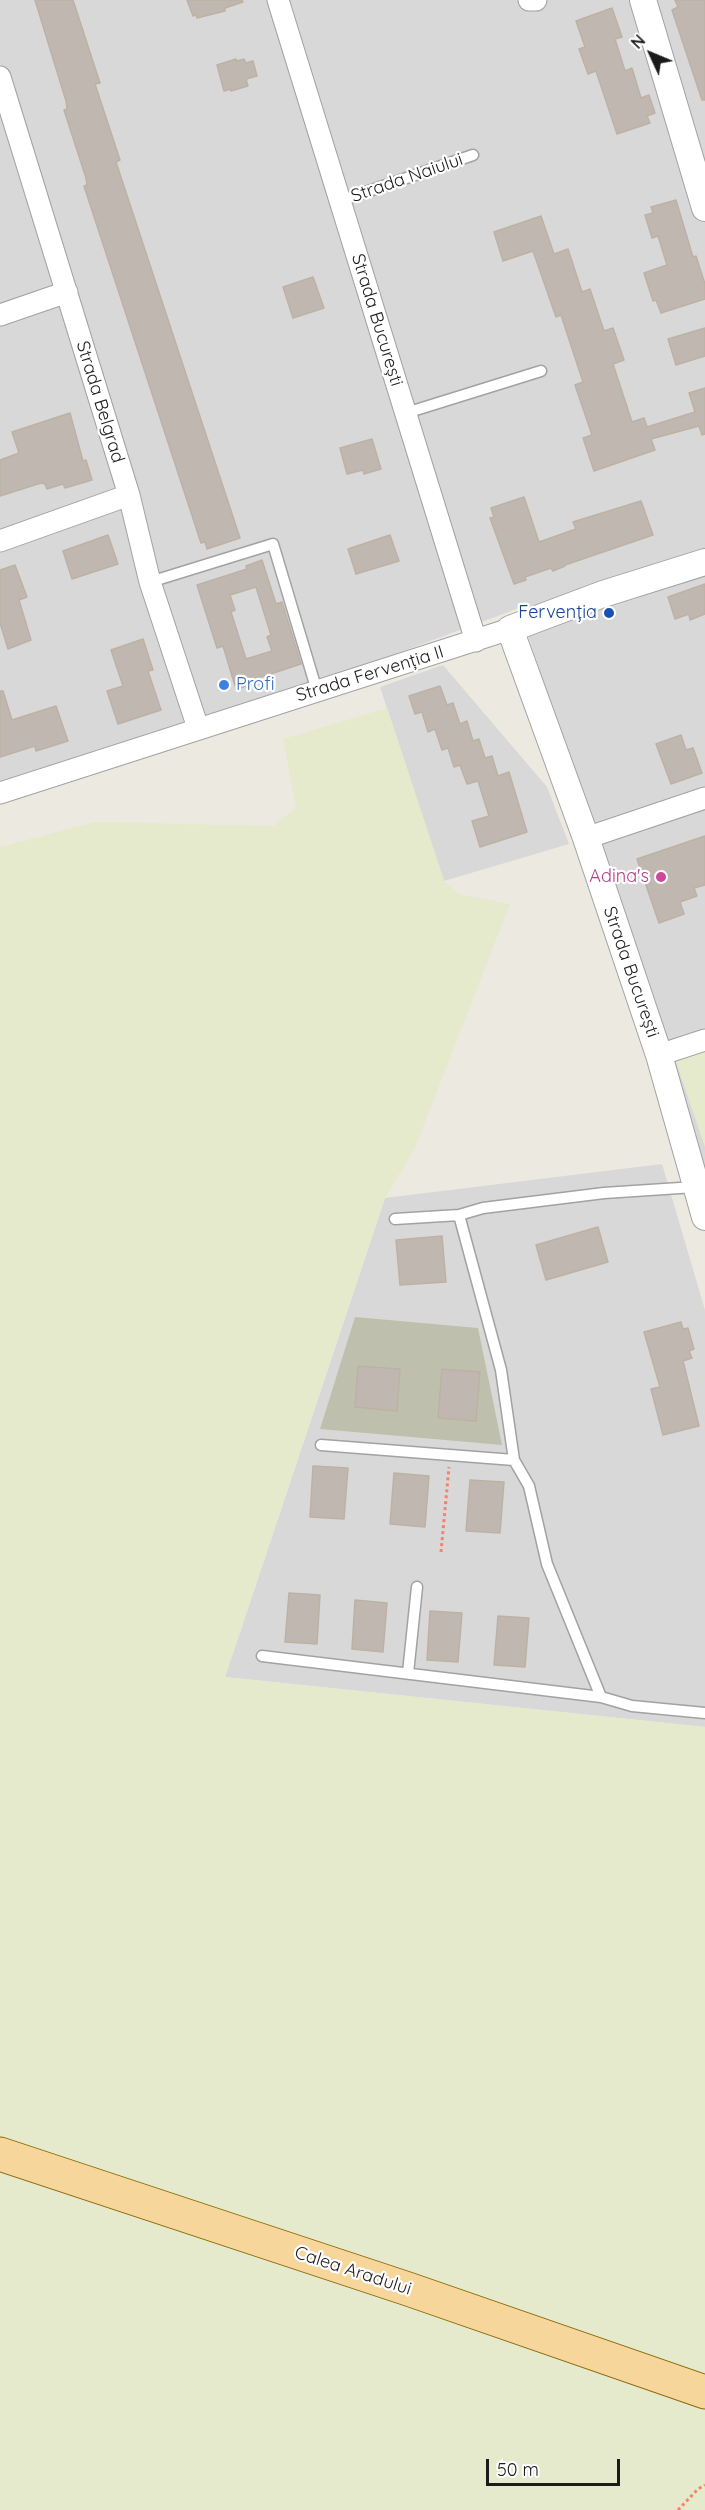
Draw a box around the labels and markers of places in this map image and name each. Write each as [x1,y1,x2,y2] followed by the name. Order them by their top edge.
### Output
[518,602,597,624] place label: Fervenția
[602,606,616,620] marker: Fervenția
[236,674,274,696] place label: Profi
[217,678,231,692] marker: Profi
[589,866,649,888] place label: Adina's
[654,870,668,884] marker: Adina's

